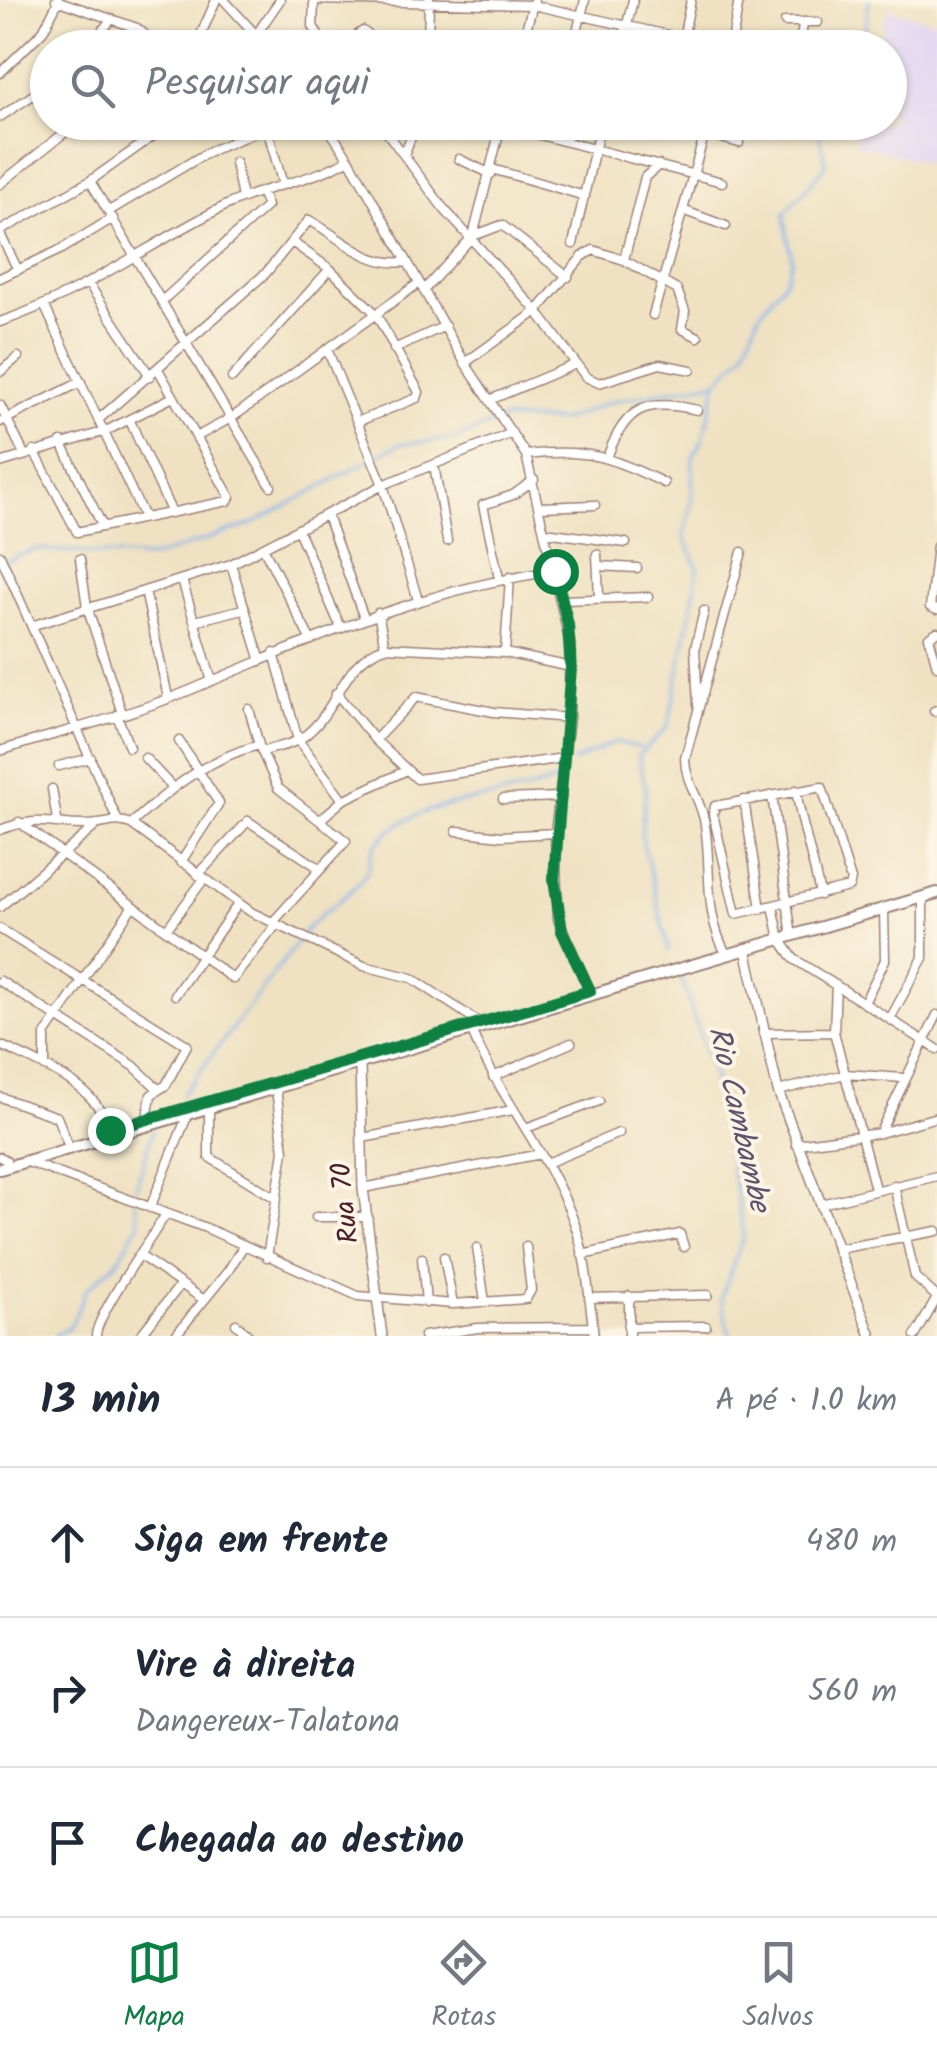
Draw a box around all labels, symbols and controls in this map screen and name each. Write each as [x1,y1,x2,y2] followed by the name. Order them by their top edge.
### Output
[30,30,907,140] search box
[145,55,369,115] text: Pesquisar aqui
[65,58,120,113] icon: search
[533,549,579,595] route start
[693,1021,783,1219] water label: Rio Cambambe
[88,1108,134,1154] route end
[319,1160,373,1246] street label: Rua 70
[40,1368,160,1435] text: 13 min
[715,1376,897,1427] text: A pé · 1.0 km
[135,1512,388,1572] text: Siga em frente
[40,1515,95,1570] icon: ahead
[806,1517,897,1568] text: 480 m
[135,1637,355,1697] text: Vire à direita
[40,1665,95,1720] icon: right
[808,1667,897,1718] text: 560 m
[135,1697,400,1748] text: Dangereux-Talatona
[135,1812,464,1872] text: Chegada ao destino
[40,1815,95,1870] icon: arrive
[123,1935,185,2040] tab: Mapa
[431,1935,496,2040] tab: Rotas
[743,1935,814,2040] tab: Salvos

